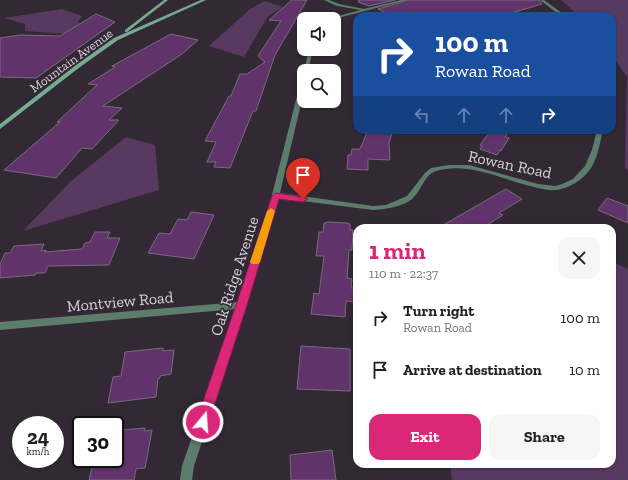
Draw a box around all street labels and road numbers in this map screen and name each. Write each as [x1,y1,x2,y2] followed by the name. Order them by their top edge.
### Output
[27,25,116,95] street label: Mountain Avenue
[466,146,554,183] street label: Rowan Road
[206,214,263,338] street label: Oak Ridge Avenue
[66,287,174,316] street label: Montview Road

